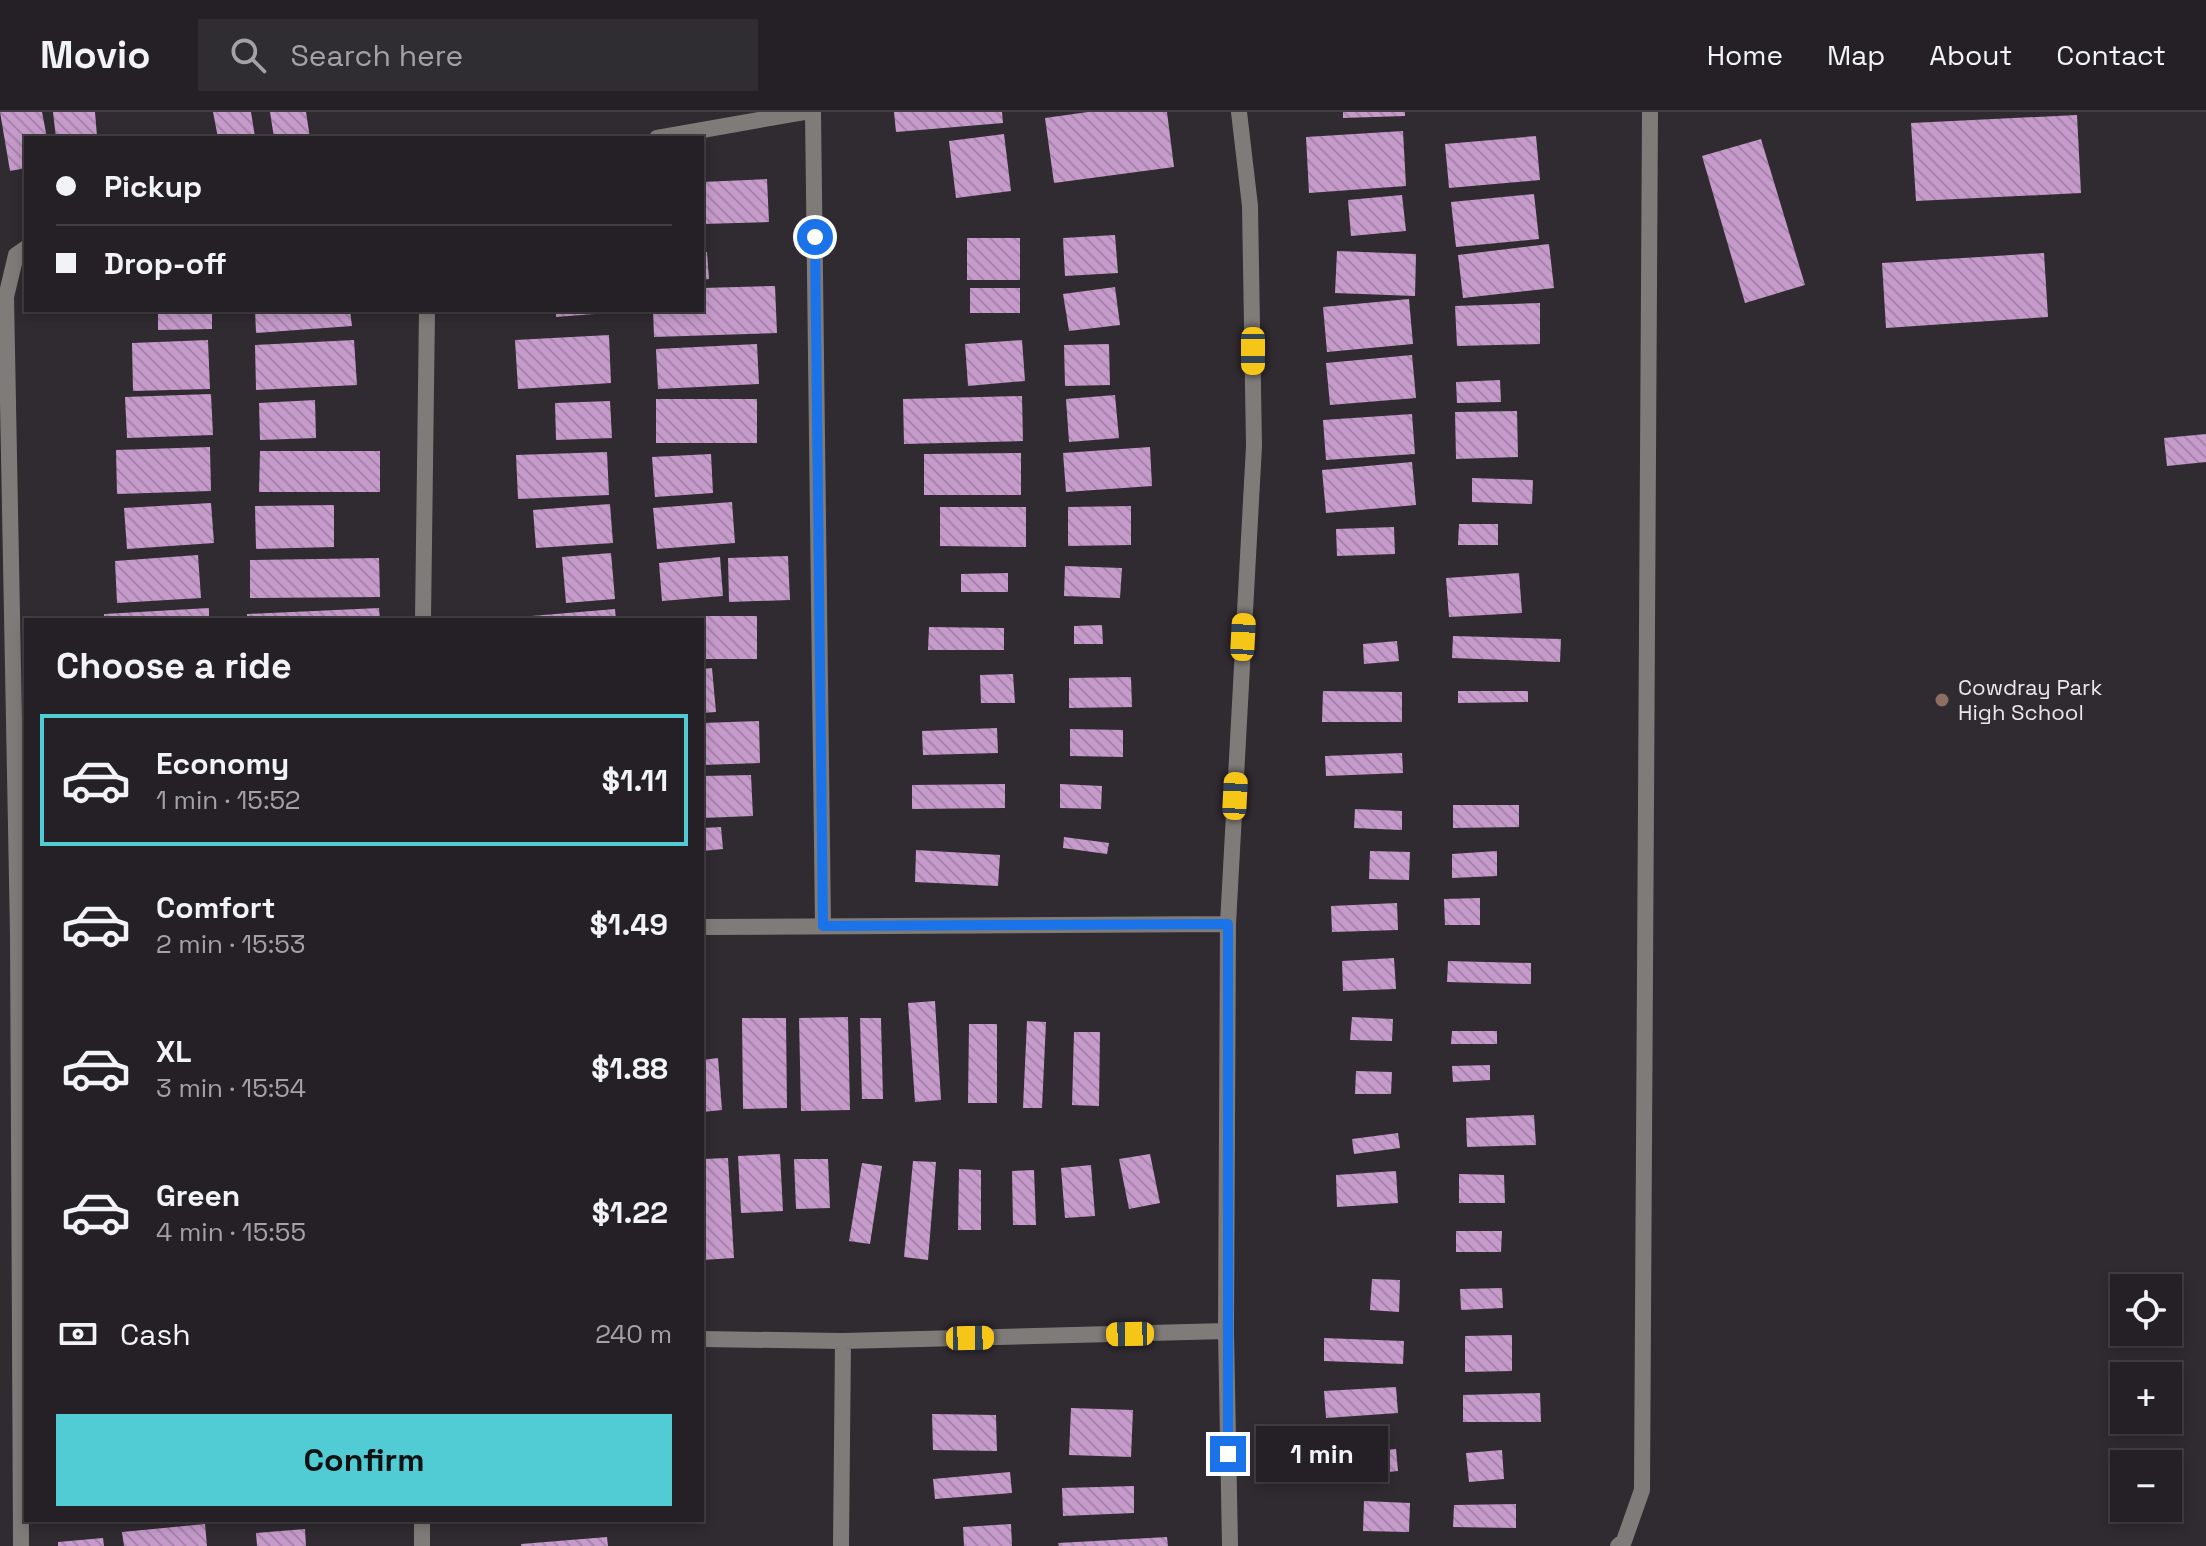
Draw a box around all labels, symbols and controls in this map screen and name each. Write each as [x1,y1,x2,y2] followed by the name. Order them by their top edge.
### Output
[198,19,758,91] search box
[40,31,150,79] text: Movio
[226,33,270,77] icon: search
[290,36,463,75] text: Search here
[1707,37,1783,73] text: Home
[1827,37,1885,73] text: Map
[1929,37,2012,73] text: About
[2056,37,2166,73] text: Contact
[104,167,202,206] text: Pickup
[797,219,833,255] route start
[104,244,227,283] text: Drop-off
[1241,327,1265,375] car
[1230,612,1256,662] car
[56,643,292,689] text: Choose a ride
[1958,673,2102,726] place label: Cowdray Park High School
[1933,691,1951,709] marker: Cowdray Park High School
[60,744,132,816] icon: car
[156,744,289,783] text: Economy
[602,761,668,800] text: $1.11
[1222,771,1248,821] car
[156,783,301,817] text: 1 min · 15:52
[60,888,132,960] icon: car
[156,888,275,927] text: Comfort
[590,905,668,944] text: $1.49
[156,927,306,961] text: 2 min · 15:53
[60,1032,132,1104] icon: car
[156,1032,192,1071] text: XL
[591,1049,668,1088] text: $1.88
[156,1071,306,1105] text: 3 min · 15:54
[60,1176,132,1248] icon: car
[156,1176,240,1215] text: Green
[592,1193,668,1232] text: $1.22
[156,1215,306,1249] text: 4 min · 15:55
[2110,1274,2182,1522] map controls
[2110,1274,2182,1346] button: locate
[56,1312,100,1356] icon: cash
[120,1315,191,1354] text: Cash
[595,1317,672,1351] text: 240 m
[1106,1322,1154,1346] car
[946,1326,994,1350] car
[2110,1362,2182,1434] button: +
[56,1414,672,1506] button: Confirm
[1256,1426,1388,1482] callout: 1 min
[1210,1436,1246,1472] route end
[1290,1437,1354,1471] text: 1 min
[2110,1450,2182,1522] button: −

